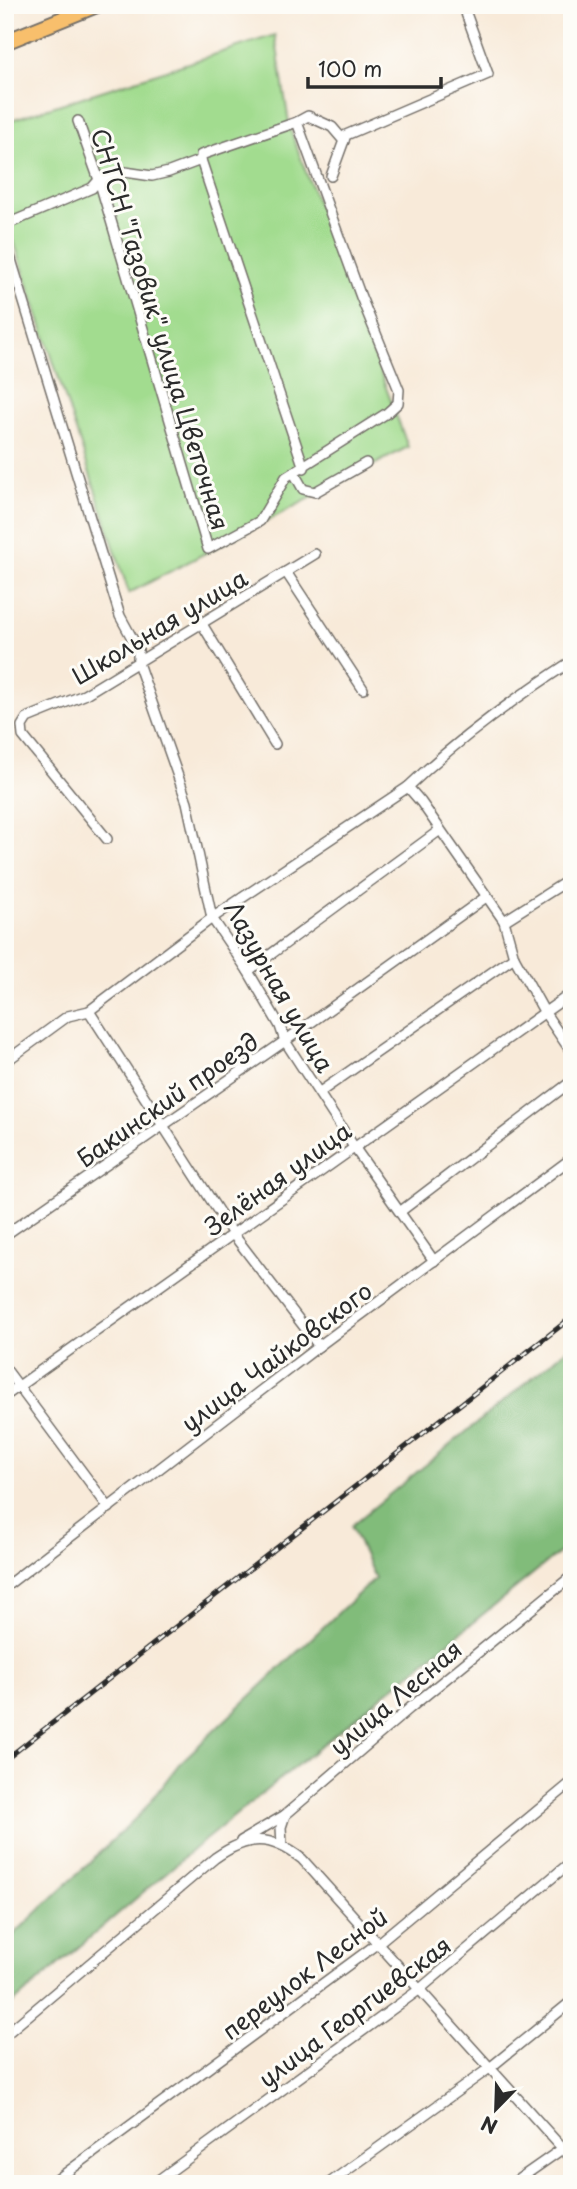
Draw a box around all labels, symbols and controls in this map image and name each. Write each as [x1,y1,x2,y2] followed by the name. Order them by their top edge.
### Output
[308,46,440,90] scale bar
[318,52,382,84] text: 100 m
[83,124,239,534] street label: СНТСН "Газовик" улица Цветочная
[64,559,254,693] street label: Школьная улица
[216,894,344,1078] street label: Лазурная улица
[69,1023,265,1175] street label: Бакинский проезд
[196,1112,358,1244] street label: Зелёная улица
[173,1272,379,1440] street label: улица Чайковского
[321,1631,469,1763] street label: улица Лесная
[213,1898,395,2048] street label: переулок Лесной
[250,1926,458,2096] street label: улица Георгиевская
[462,2074,532,2144] north arrow
[477,2110,501,2141] text: N

